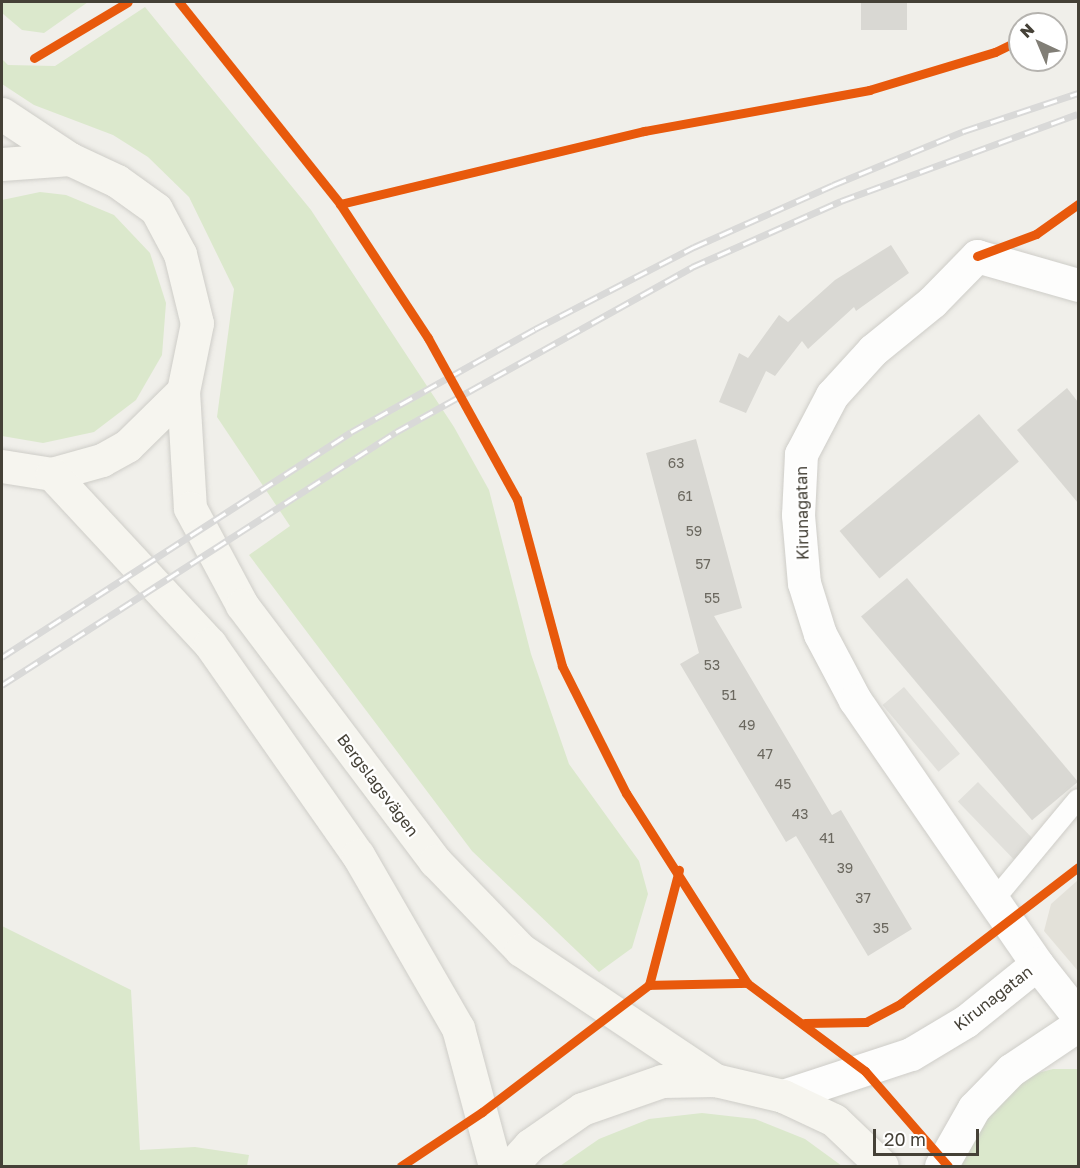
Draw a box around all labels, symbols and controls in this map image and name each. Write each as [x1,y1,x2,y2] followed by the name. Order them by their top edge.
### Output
[1008,12,1068,72] north arrow
[1016,19,1038,42] text: N
[668,455,684,471] house number: 63
[792,466,812,560] street label: Kirunagatan
[677,488,693,504] house number: 61
[686,523,702,539] house number: 59
[695,556,711,572] house number: 57
[704,590,720,606] house number: 55
[704,657,720,673] house number: 53
[722,687,736,703] house number: 51
[738,717,756,733] house number: 49
[333,730,423,840] street label: Bergslagsvägen
[757,746,773,762] house number: 47
[775,776,791,792] house number: 45
[792,806,808,822] house number: 43
[819,830,835,846] house number: 41
[837,860,853,876] house number: 39
[855,890,871,906] house number: 37
[873,920,889,936] house number: 35
[950,961,1036,1035] street label: Kirunagatan
[876,1117,982,1155] scale bar
[884,1128,926,1150] text: 20 m

